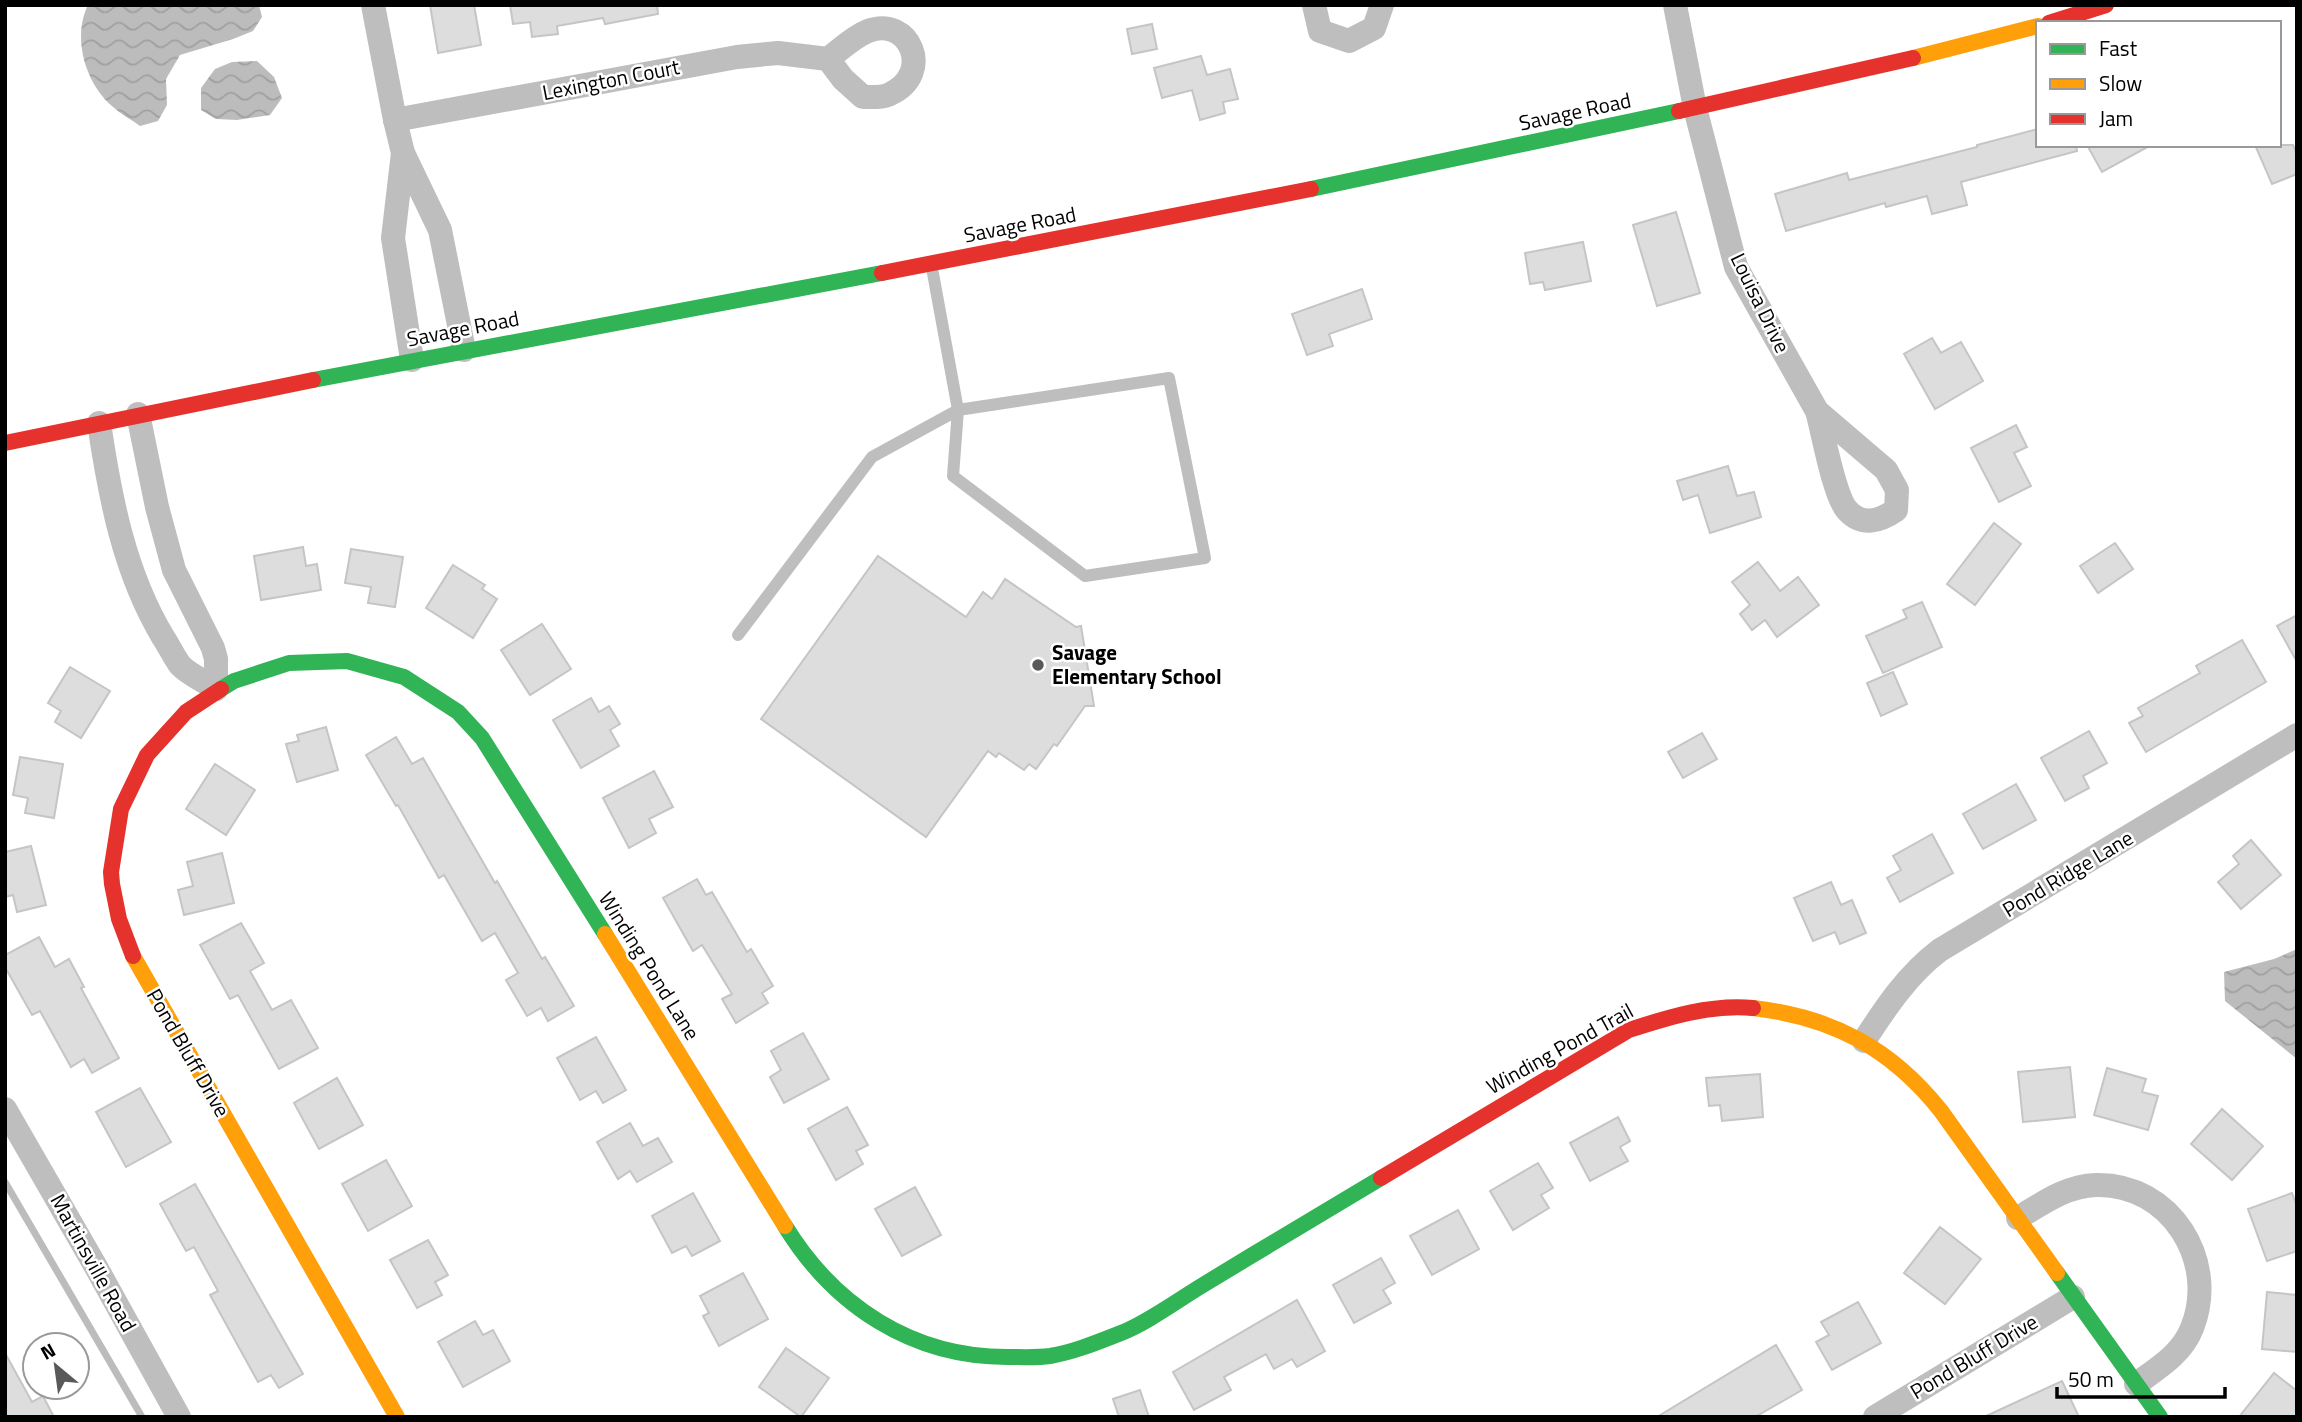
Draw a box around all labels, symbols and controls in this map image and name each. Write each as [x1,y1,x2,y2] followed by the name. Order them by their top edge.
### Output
[2036,21,2281,147] legend
[2099,32,2138,64] text: Fast
[539,50,683,108] street label: Lexington Court
[2099,67,2142,99] text: Slow
[1516,84,1634,138] street label: Savage Road
[2099,102,2133,134] text: Jam
[961,197,1079,251] street label: Savage Road
[1723,247,1799,358] street label: Louisa Drive
[404,301,522,355] street label: Savage Road
[1052,636,1222,692] place label: Savage Elementary School
[1030,657,1046,673] marker: Savage Elementary School
[1996,821,2139,925] street label: Pond Ridge Lane
[591,885,708,1046] street label: Winding Pond Lane
[139,982,239,1123] street label: Pond Bluff Drive
[1480,994,1639,1102] street label: Winding Pond Trail
[43,1188,145,1337] street label: Martinsville Road
[1904,1305,2043,1407] street label: Pond Bluff Drive
[21,1331,91,1401] north arrow
[35,1335,60,1367] text: N
[2057,1356,2225,1400] scale bar
[2068,1363,2114,1395] text: 50 m

